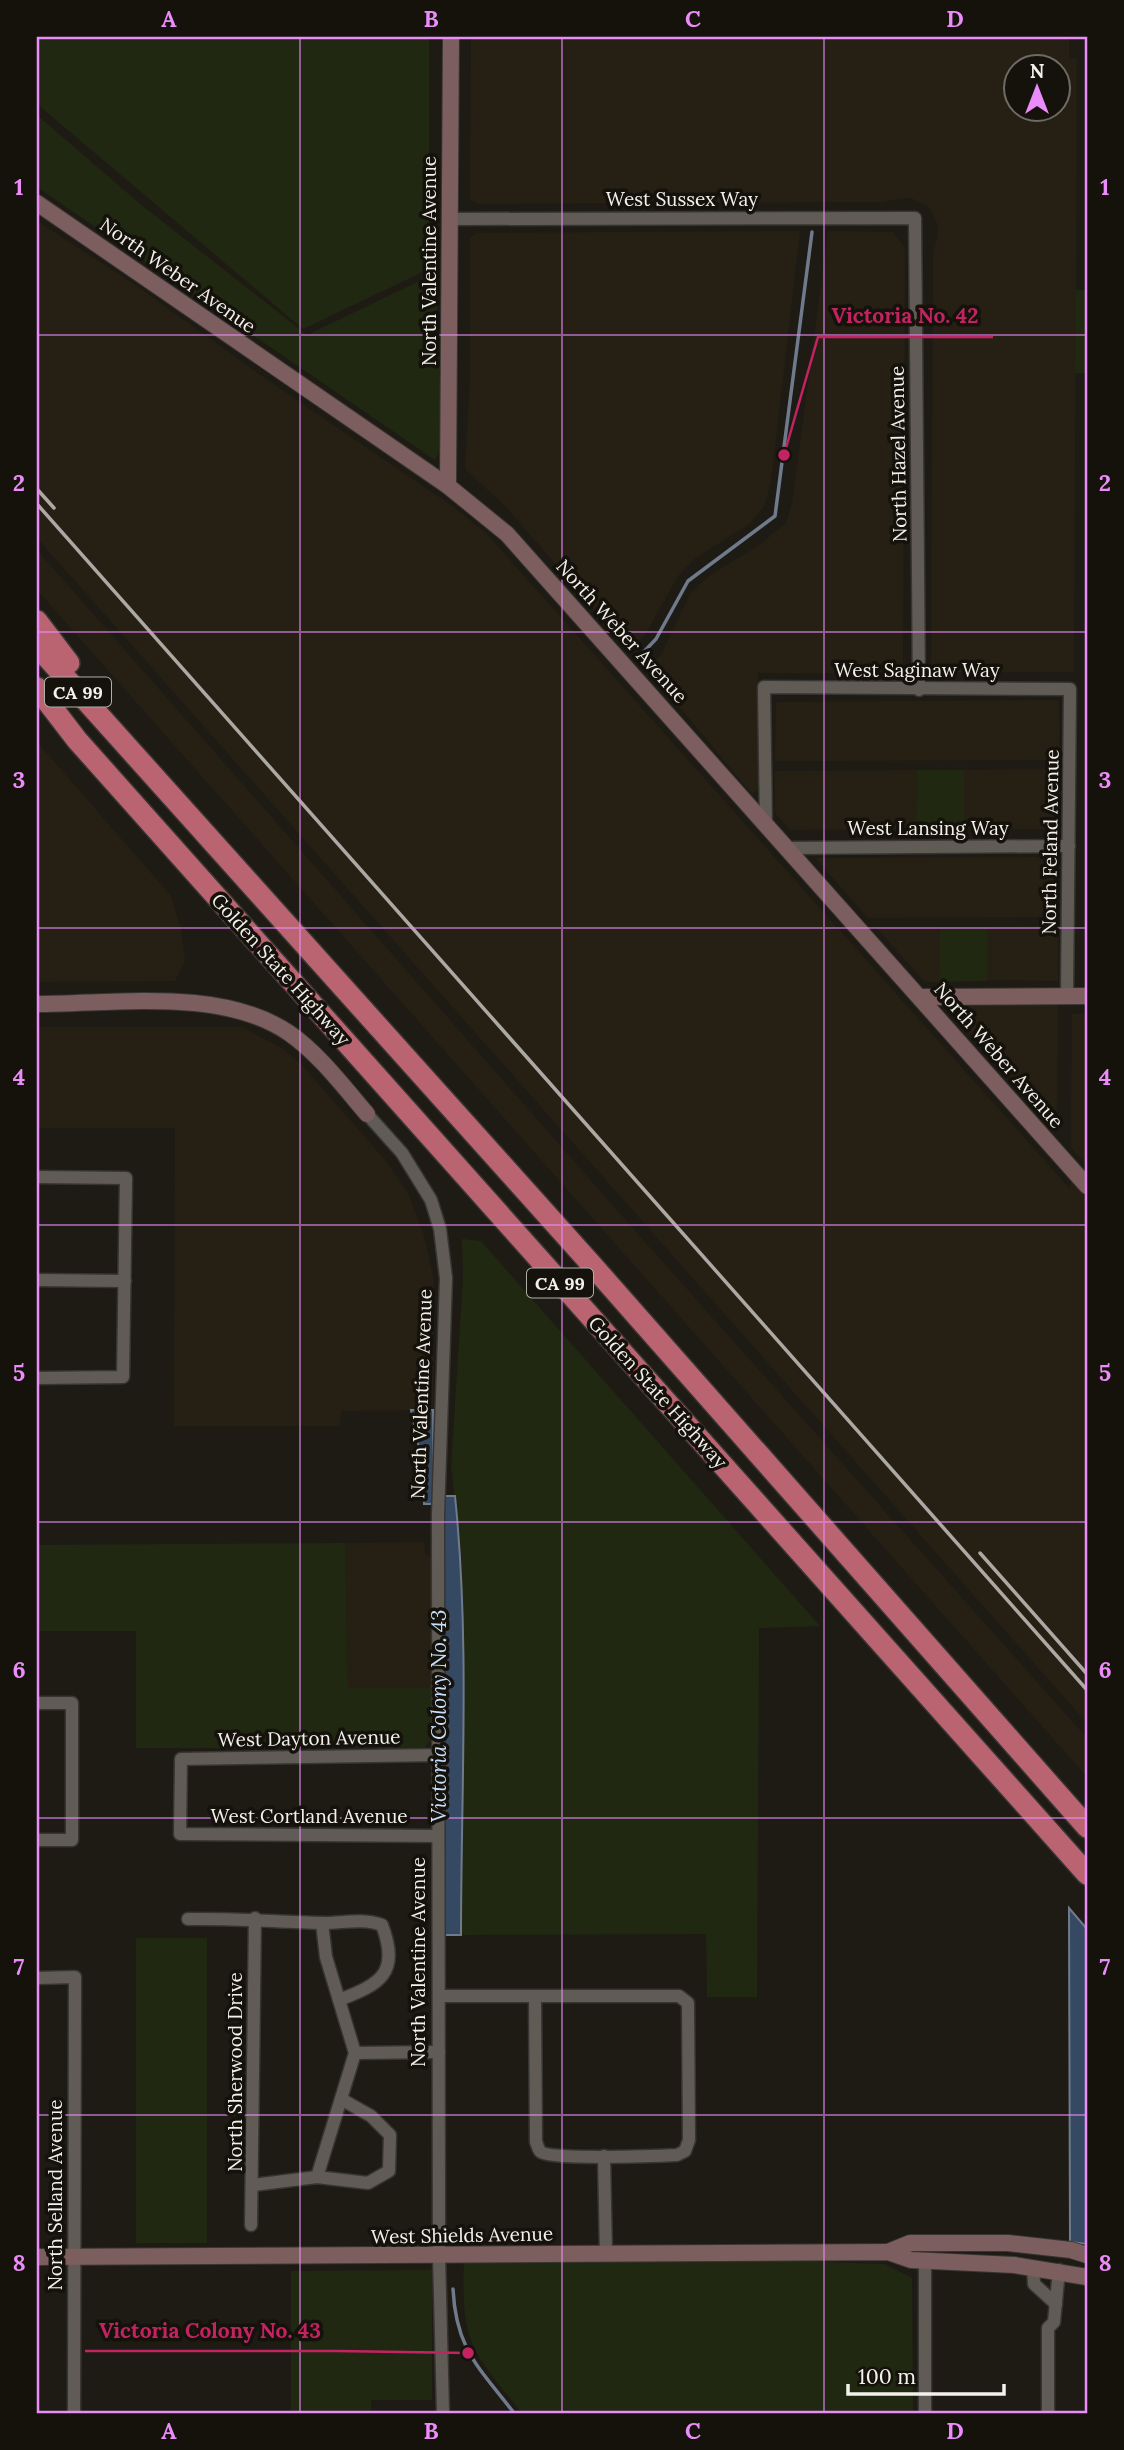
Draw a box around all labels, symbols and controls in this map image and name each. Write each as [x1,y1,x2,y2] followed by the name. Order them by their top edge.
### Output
[161,4,177,33] text: A
[423,4,439,33] text: B
[685,4,701,33] text: C
[946,4,964,33] text: D
[1002,52,1072,122] north arrow
[1030,59,1045,83] text: N
[417,156,441,366] street label: North Valentine Avenue
[14,172,24,201] text: 1
[1100,172,1110,201] text: 1
[606,187,758,211] street label: West Sussex Way
[95,212,261,338] street label: North Weber Avenue
[818,295,993,337] callout: Victoria No. 42
[832,302,978,329] text: Victoria No. 42
[884,366,912,542] street label: North Hazel Avenue
[13,468,25,497] text: 2
[1099,468,1111,497] text: 2
[551,554,693,708] street label: North Weber Avenue
[834,658,1000,682] street label: West Saginaw Way
[45,678,111,706] road number: CA 99
[1036,749,1064,935] street label: North Feland Avenue
[13,765,25,794] text: 3
[1099,765,1111,794] text: 3
[847,816,1009,840] street label: West Lansing Way
[206,888,356,1050] street label: Golden State Highway
[929,977,1069,1133] street label: North Weber Avenue
[13,1062,25,1091] text: 4
[1099,1062,1111,1091] text: 4
[527,1268,593,1298] road number: CA 99
[405,1289,437,1499] street label: North Valentine Avenue
[583,1311,733,1473] street label: Golden State Highway
[13,1358,25,1387] text: 5
[1099,1358,1111,1387] text: 5
[425,1609,452,1823] water label: Victoria Colony No. 43
[12,1655,26,1684] text: 6
[1098,1655,1112,1684] text: 6
[217,1724,401,1752] street label: West Dayton Avenue
[210,1804,408,1828] street label: West Cortland Avenue
[406,1857,430,2067] street label: North Valentine Avenue
[14,1952,25,1981] text: 7
[1100,1952,1111,1981] text: 7
[223,1972,247,2172] street label: North Sherwood Drive
[43,2099,67,2291] street label: North Selland Avenue
[371,2221,553,2249] street label: West Shields Avenue
[12,2248,26,2277] text: 8
[1098,2248,1112,2277] text: 8
[85,2309,336,2351] callout: Victoria Colony No. 43
[99,2317,321,2344] text: Victoria Colony No. 43
[848,2352,1003,2396] scale bar
[858,2363,916,2390] text: 100 m
[161,2416,177,2445] text: A
[423,2416,439,2445] text: B
[685,2416,701,2445] text: C
[946,2416,964,2445] text: D

